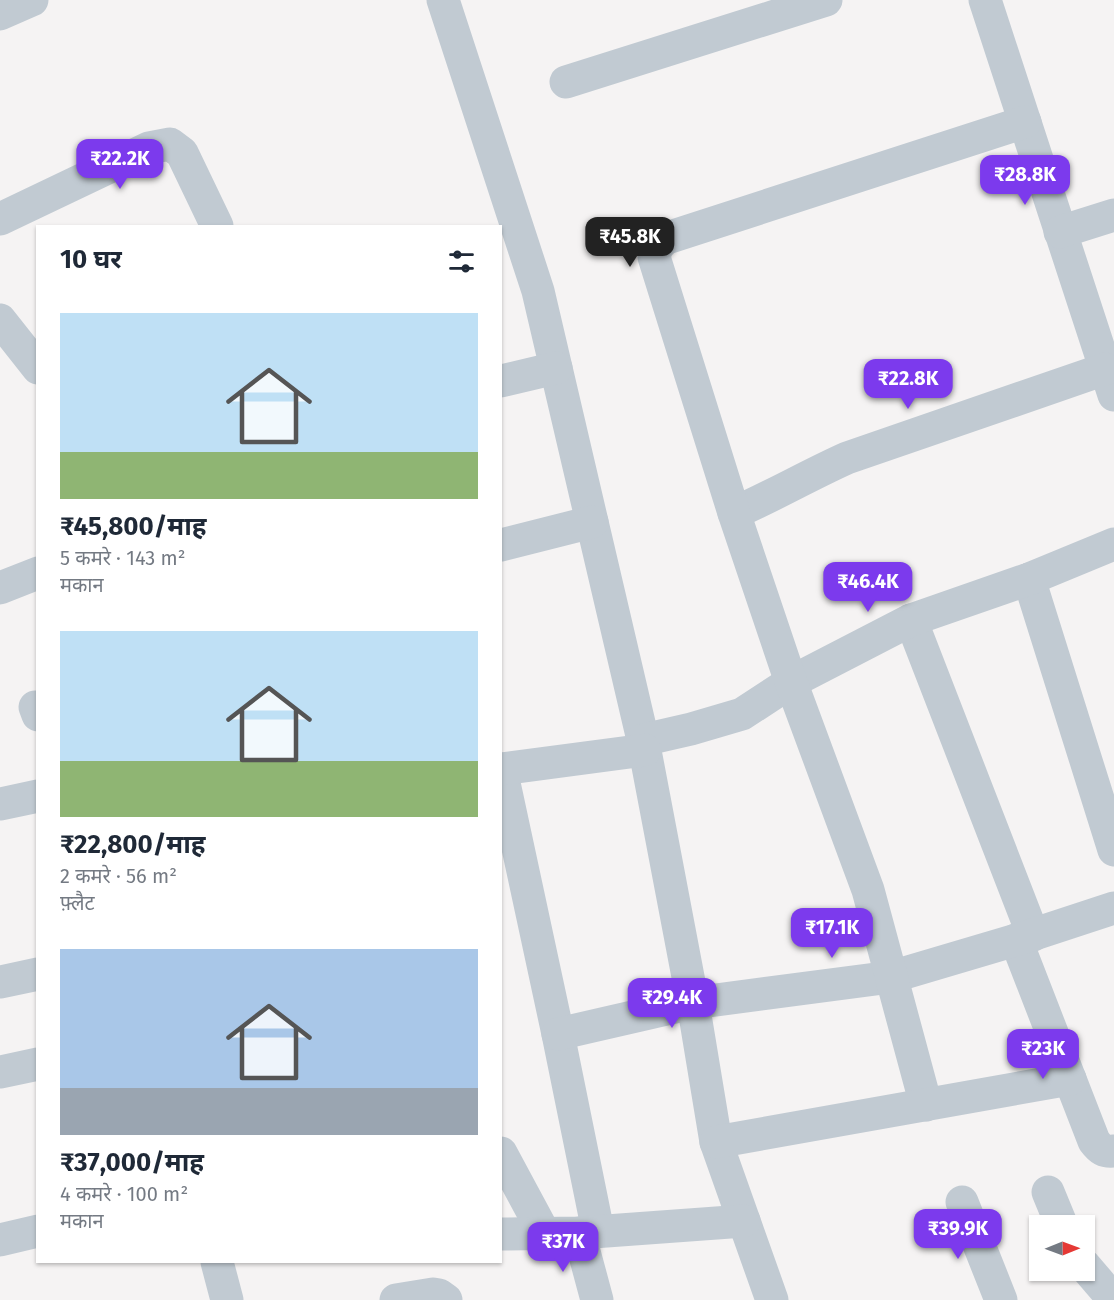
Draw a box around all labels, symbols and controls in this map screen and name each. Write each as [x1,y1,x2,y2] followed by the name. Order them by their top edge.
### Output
[71,139,169,190] pin: ₹22.2K
[90,146,150,170] text: ₹22.2K
[976,155,1074,206] pin: ₹28.8K
[994,162,1056,186] text: ₹28.8K
[581,217,679,268] pin: ₹45.8K
[599,224,661,248] text: ₹45.8K
[60,244,122,275] text: 10 घर
[445,245,478,278] icon: filters
[215,352,323,460] icon: home
[859,359,957,410] pin: ₹22.8K
[878,366,938,390] text: ₹22.8K
[60,511,207,542] text: ₹45,800/माह
[60,546,186,570] text: 5 कमरे · 143 m²
[819,562,917,613] pin: ₹46.4K
[837,569,899,593] text: ₹46.4K
[60,573,104,597] text: मकान
[215,670,323,778] icon: home
[60,829,206,860] text: ₹22,800/माह
[60,864,177,888] text: 2 कमरे · 56 m²
[60,891,95,915] text: फ़्लैट
[783,908,881,959] pin: ₹17.1K
[805,915,859,939] text: ₹17.1K
[623,978,721,1029] pin: ₹29.4K
[642,985,702,1009] text: ₹29.4K
[215,988,323,1096] icon: home
[1007,1029,1079,1080] pin: ₹23K
[1021,1036,1065,1060] text: ₹23K
[60,1147,204,1178] text: ₹37,000/माह
[60,1182,188,1206] text: 4 कमरे · 100 m²
[60,1209,104,1233] text: मकान
[909,1209,1007,1260] pin: ₹39.9K
[1029,1215,1095,1281] north arrow
[1029,1215,1095,1281] map controls
[928,1216,988,1240] text: ₹39.9K
[527,1222,599,1273] pin: ₹37K
[541,1229,585,1253] text: ₹37K

